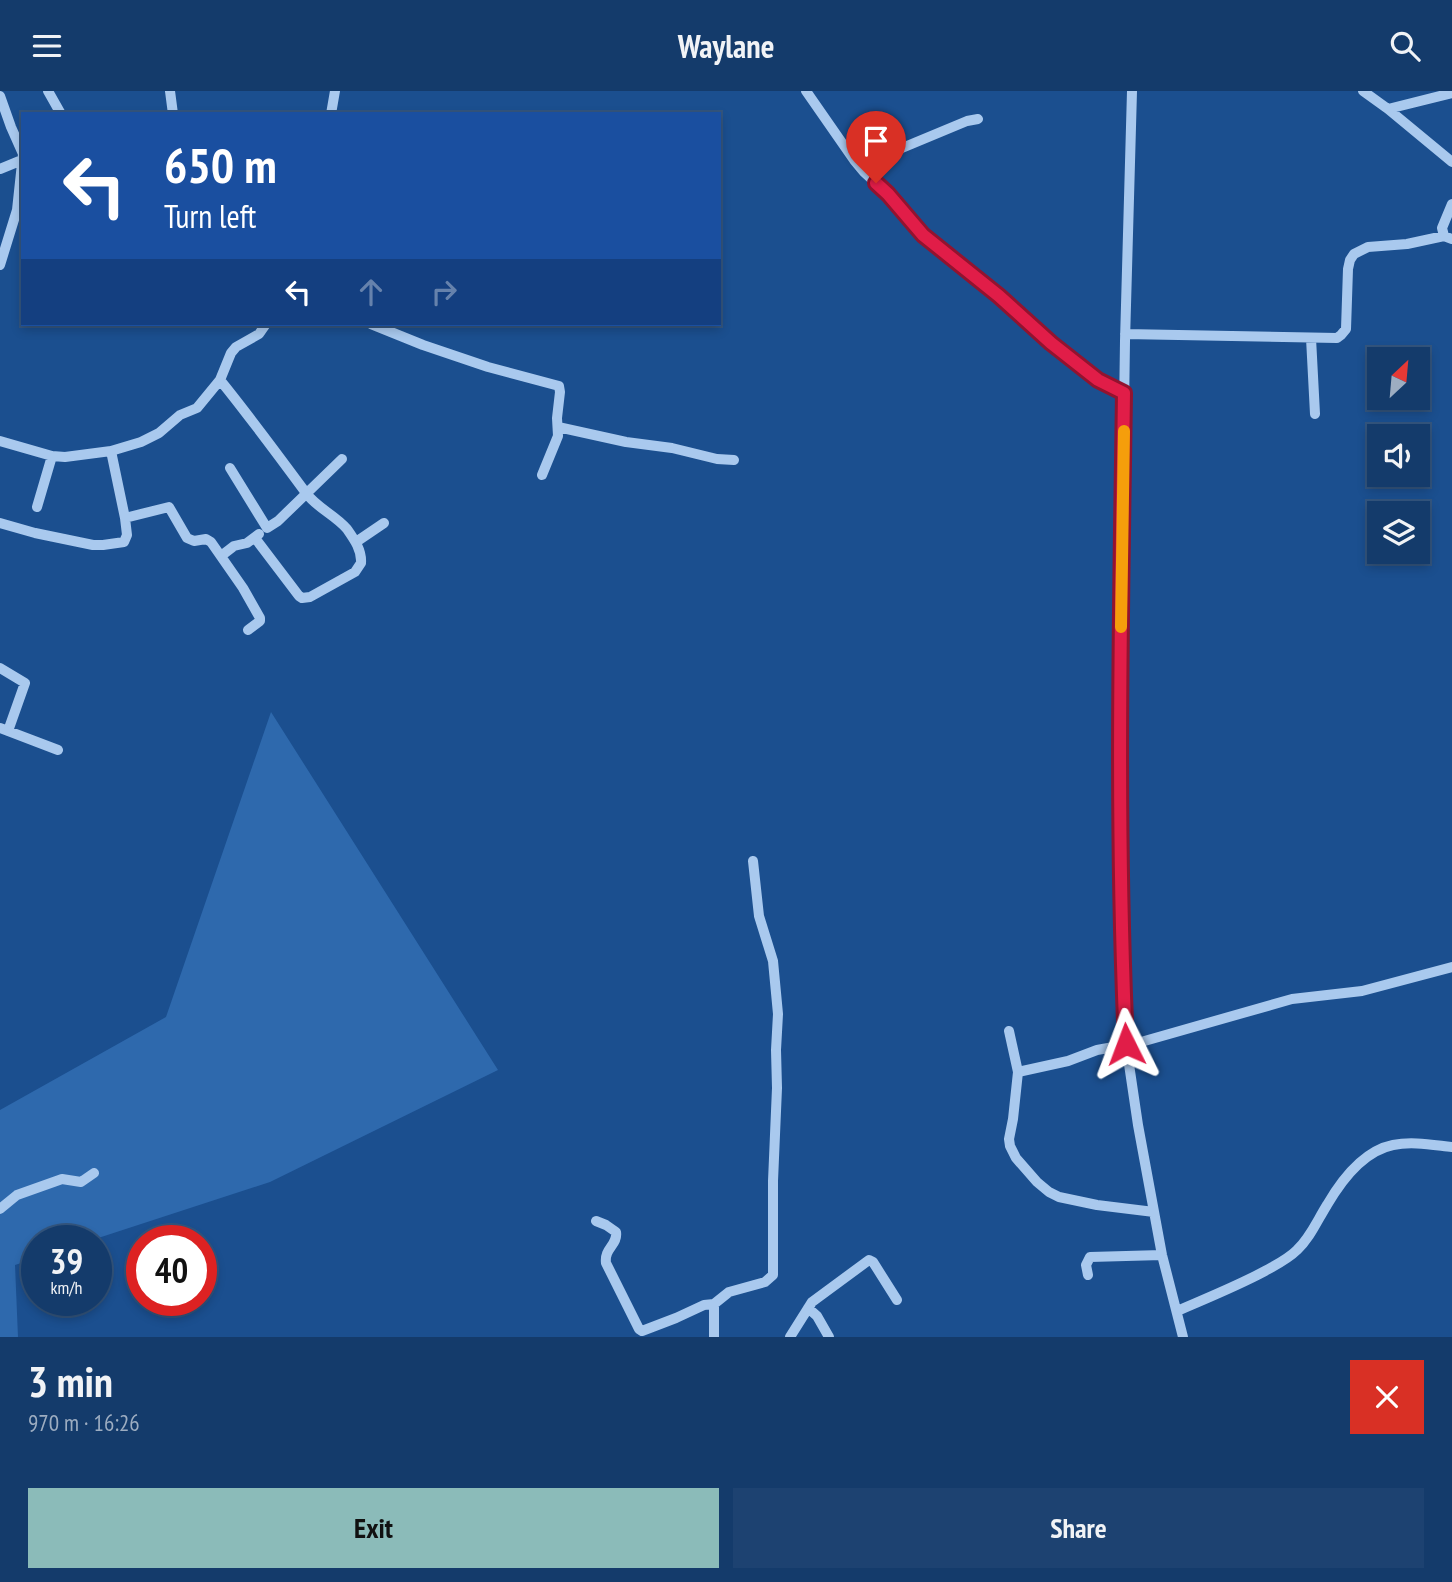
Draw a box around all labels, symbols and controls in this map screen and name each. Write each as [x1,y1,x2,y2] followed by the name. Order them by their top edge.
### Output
[678,25,774,67] text: Waylane
[28,27,66,65] icon: menu
[1386,27,1424,65] icon: search
[846,111,906,183] pin
[857,122,895,160] icon: arrive
[164,133,277,197] text: 650 m
[49,140,140,231] icon: left
[164,195,256,237] text: Turn left
[279,273,317,311] icon: left
[352,273,390,311] icon: ahead
[425,273,463,311] icon: right
[1367,347,1430,409] north arrow
[1367,347,1430,564] map controls
[1367,424,1430,487] button: sound
[1367,501,1430,564] button: layers
[1089,1007,1163,1081] position arrow
[126,1225,217,1316] speed limit sign: 40
[50,1238,83,1284] text: 39
[51,1276,82,1299] text: km/h
[28,1354,113,1409] text: 3 min
[1350,1360,1424,1434] button: close
[28,1408,140,1437] text: 970 m · 16:26
[28,1488,719,1568] button: Exit
[733,1488,1424,1568] button: Share

